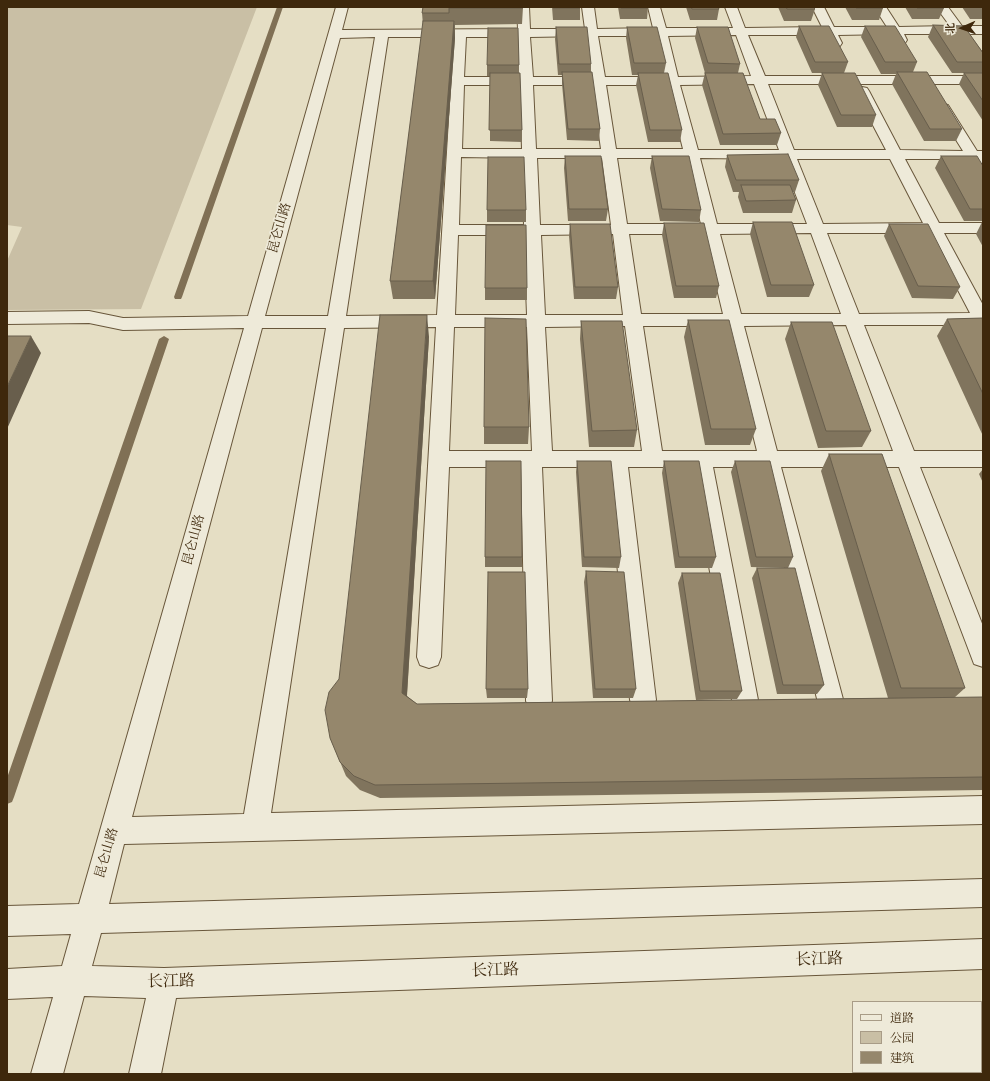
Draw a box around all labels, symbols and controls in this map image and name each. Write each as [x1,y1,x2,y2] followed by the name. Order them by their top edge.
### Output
[942,8,982,48] north arrow
[942,23,958,34] text: 北
[265,201,295,255] street label: 昆仑山路
[180,513,208,567] street label: 昆仑山路
[92,826,122,880] street label: 昆仑山路
[795,950,843,970] street label: 长江路
[471,961,519,981] street label: 长江路
[147,972,195,992] street label: 长江路
[852,1001,982,1073] legend
[890,1009,914,1026] text: 道路
[890,1029,914,1046] text: 公园
[890,1049,914,1066] text: 建筑

